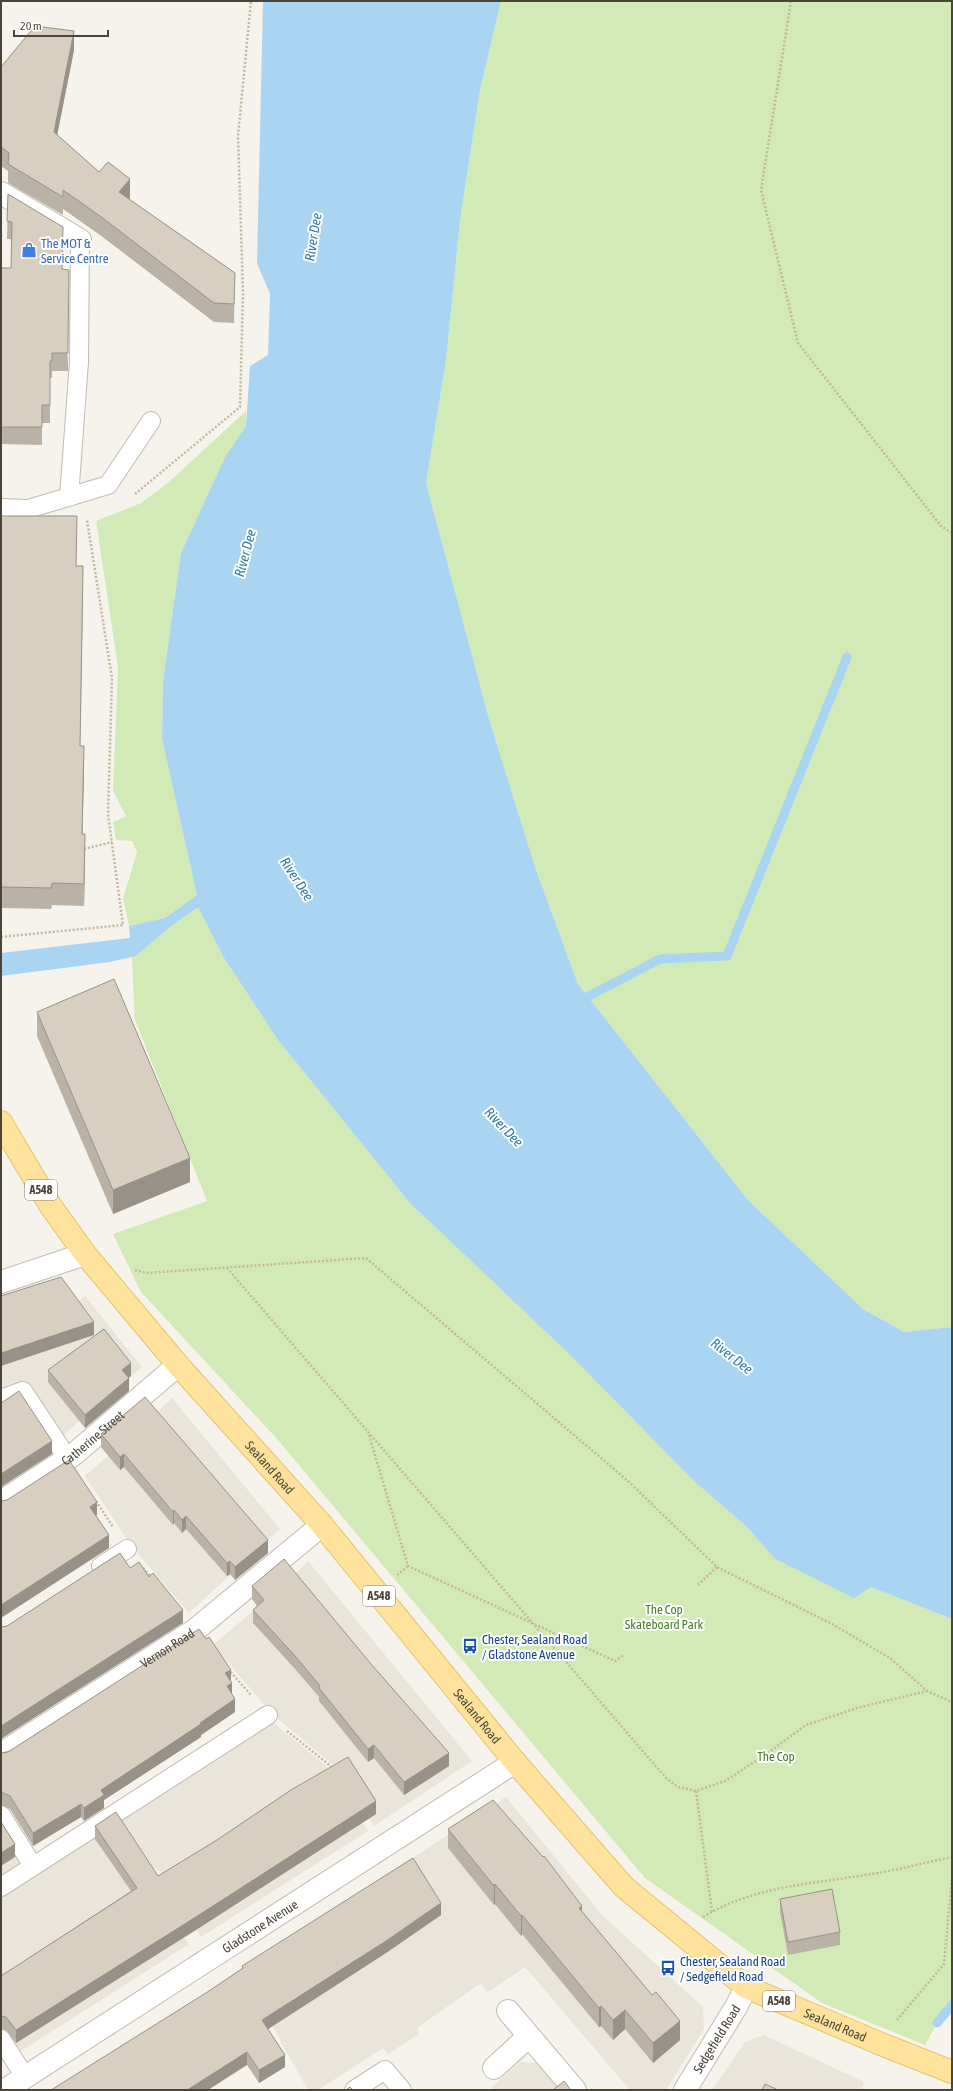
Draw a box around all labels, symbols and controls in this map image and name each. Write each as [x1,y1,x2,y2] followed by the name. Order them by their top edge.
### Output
[14,12,108,38] scale bar
[20,19,42,33] text: 20 m
[301,212,325,262] water label: River Dee
[41,236,109,266] place label: The MOT & Service Centre
[20,241,38,259] shop icon: The MOT & Service Centre
[231,527,259,579] water label: River Dee
[277,854,317,904] water label: River Dee
[481,1104,527,1150] water label: River Dee
[25,1180,57,1200] road number: A548
[708,1335,756,1377] water label: River Dee
[59,1407,127,1469] street label: Catherine Street
[242,1438,297,1497] street label: Sealand Road
[363,1586,395,1606] road number: A548
[625,1602,704,1632] park label: The Cop Skateboard Park
[137,1626,197,1671] street label: Vernon Road
[482,1632,587,1662] place label: Chester, Sealand Road / Gladstone Avenue
[461,1637,479,1655] bus stop icon: Chester, Sealand Road / Gladstone Avenue
[450,1686,504,1747] street label: Sealand Road
[757,1749,795,1764] park label: The Cop
[220,1897,301,1956] street label: Gladstone Avenue
[680,1954,785,1984] place label: Chester, Sealand Road / Sedgefield Road
[659,1959,677,1977] bus stop icon: Chester, Sealand Road / Sedgefield Road
[763,1991,795,2011] road number: A548
[690,2002,743,2076] street label: Sedgefield Road
[802,2005,869,2045] street label: Sealand Road

